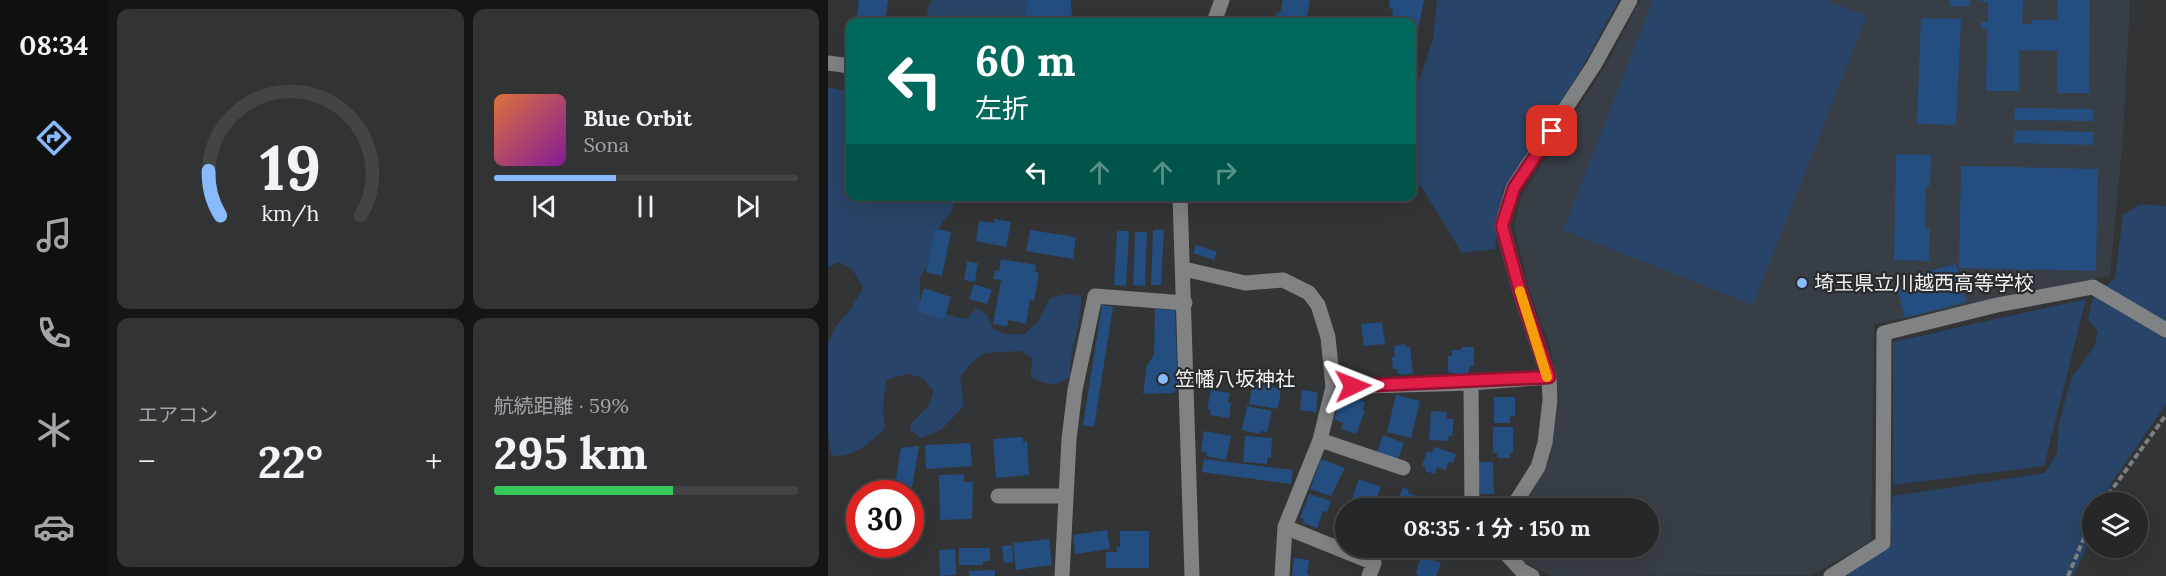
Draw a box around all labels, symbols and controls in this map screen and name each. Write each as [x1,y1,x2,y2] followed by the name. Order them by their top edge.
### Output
[19,28,89,62] text: 08:34
[975,34,1076,88] text: 60 m
[876,42,954,120] icon: left
[975,91,1029,125] text: 左折
[584,104,692,132] text: Blue Orbit
[1526,105,1577,156] pin
[1535,114,1568,147] icon: arrive
[33,117,75,159] icon: directions
[260,127,321,207] text: 19
[584,132,629,157] text: Sona
[1020,156,1053,189] icon: left
[1083,156,1116,189] icon: ahead
[1146,156,1179,189] icon: ahead
[1209,156,1242,189] icon: right
[528,190,561,223] icon: previous
[629,190,662,223] icon: pause
[731,190,764,223] icon: next
[261,199,319,227] text: km/h
[33,214,75,256] icon: music
[1814,270,2034,295] place label: 埼玉県立川越西高等学校
[1795,276,1809,290] marker: 埼玉県立川越西高等学校
[33,312,75,354] icon: phone
[1321,354,1385,418] position arrow
[1175,366,1295,391] place label: 笠幡八坂神社
[1156,372,1170,386] marker: 笠幡八坂神社
[494,393,629,418] text: 航続距離 · 59%
[138,402,218,427] text: エアコン
[33,409,75,451] icon: climate
[494,424,648,481] text: 295 km
[258,433,323,490] text: 22°
[138,440,156,482] text: −
[425,440,442,482] text: +
[846,480,924,558] speed limit sign: 30
[2082,492,2148,558] map controls
[2082,492,2148,558] button: layers
[33,506,75,548] icon: car
[1404,514,1590,542] text: 08:35 · 1 分 · 150 m

